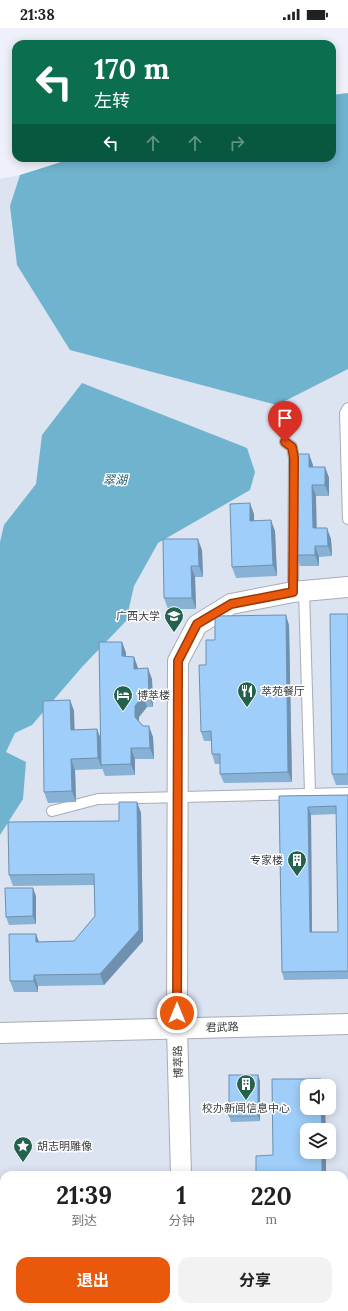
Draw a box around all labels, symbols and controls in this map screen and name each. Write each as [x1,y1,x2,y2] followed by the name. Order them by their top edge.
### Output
[20,5,55,24] text: 21:38
[94,51,169,87] text: 170 m
[28,56,80,108] icon: left
[94,89,130,112] text: 左转
[100,132,122,154] icon: left
[142,132,164,154] icon: ahead
[184,132,206,154] icon: ahead
[226,132,248,154] icon: right
[268,401,302,442] pin
[274,407,296,429] icon: arrive
[103,472,129,487] water label: 翠湖
[163,605,185,633] school or university icon: 广西大学
[116,609,160,623] place label: 广西大学
[236,680,258,708] restaurant icon: 萃苑餐厅
[112,684,134,712] hotel icon: 博萃楼
[261,684,305,698] place label: 萃苑餐厅
[137,688,170,702] place label: 博萃楼
[286,849,308,877] building icon: 专家楼
[250,853,283,867] place label: 专家楼
[156,992,198,1034] position arrow
[205,1019,239,1035] street label: 君武路
[170,1045,186,1079] street label: 博萃路
[235,1073,257,1101] building icon: 校办新闻信息中心
[300,1079,336,1159] map controls
[300,1079,336,1115] button: sound
[202,1101,290,1115] place label: 校办新闻信息中心
[300,1123,336,1159] button: layers
[12,1135,34,1163] place icon: 胡志明雕像
[37,1139,92,1153] place label: 胡志明雕像
[56,1180,112,1211] text: 21:39
[177,1180,186,1211] text: 1
[251,1181,292,1212] text: 220
[265,1211,277,1228] text: m
[71,1212,97,1229] text: 到达
[168,1212,194,1229] text: 分钟
[16,1257,170,1303] button: 退出
[178,1257,332,1303] button: 分享

